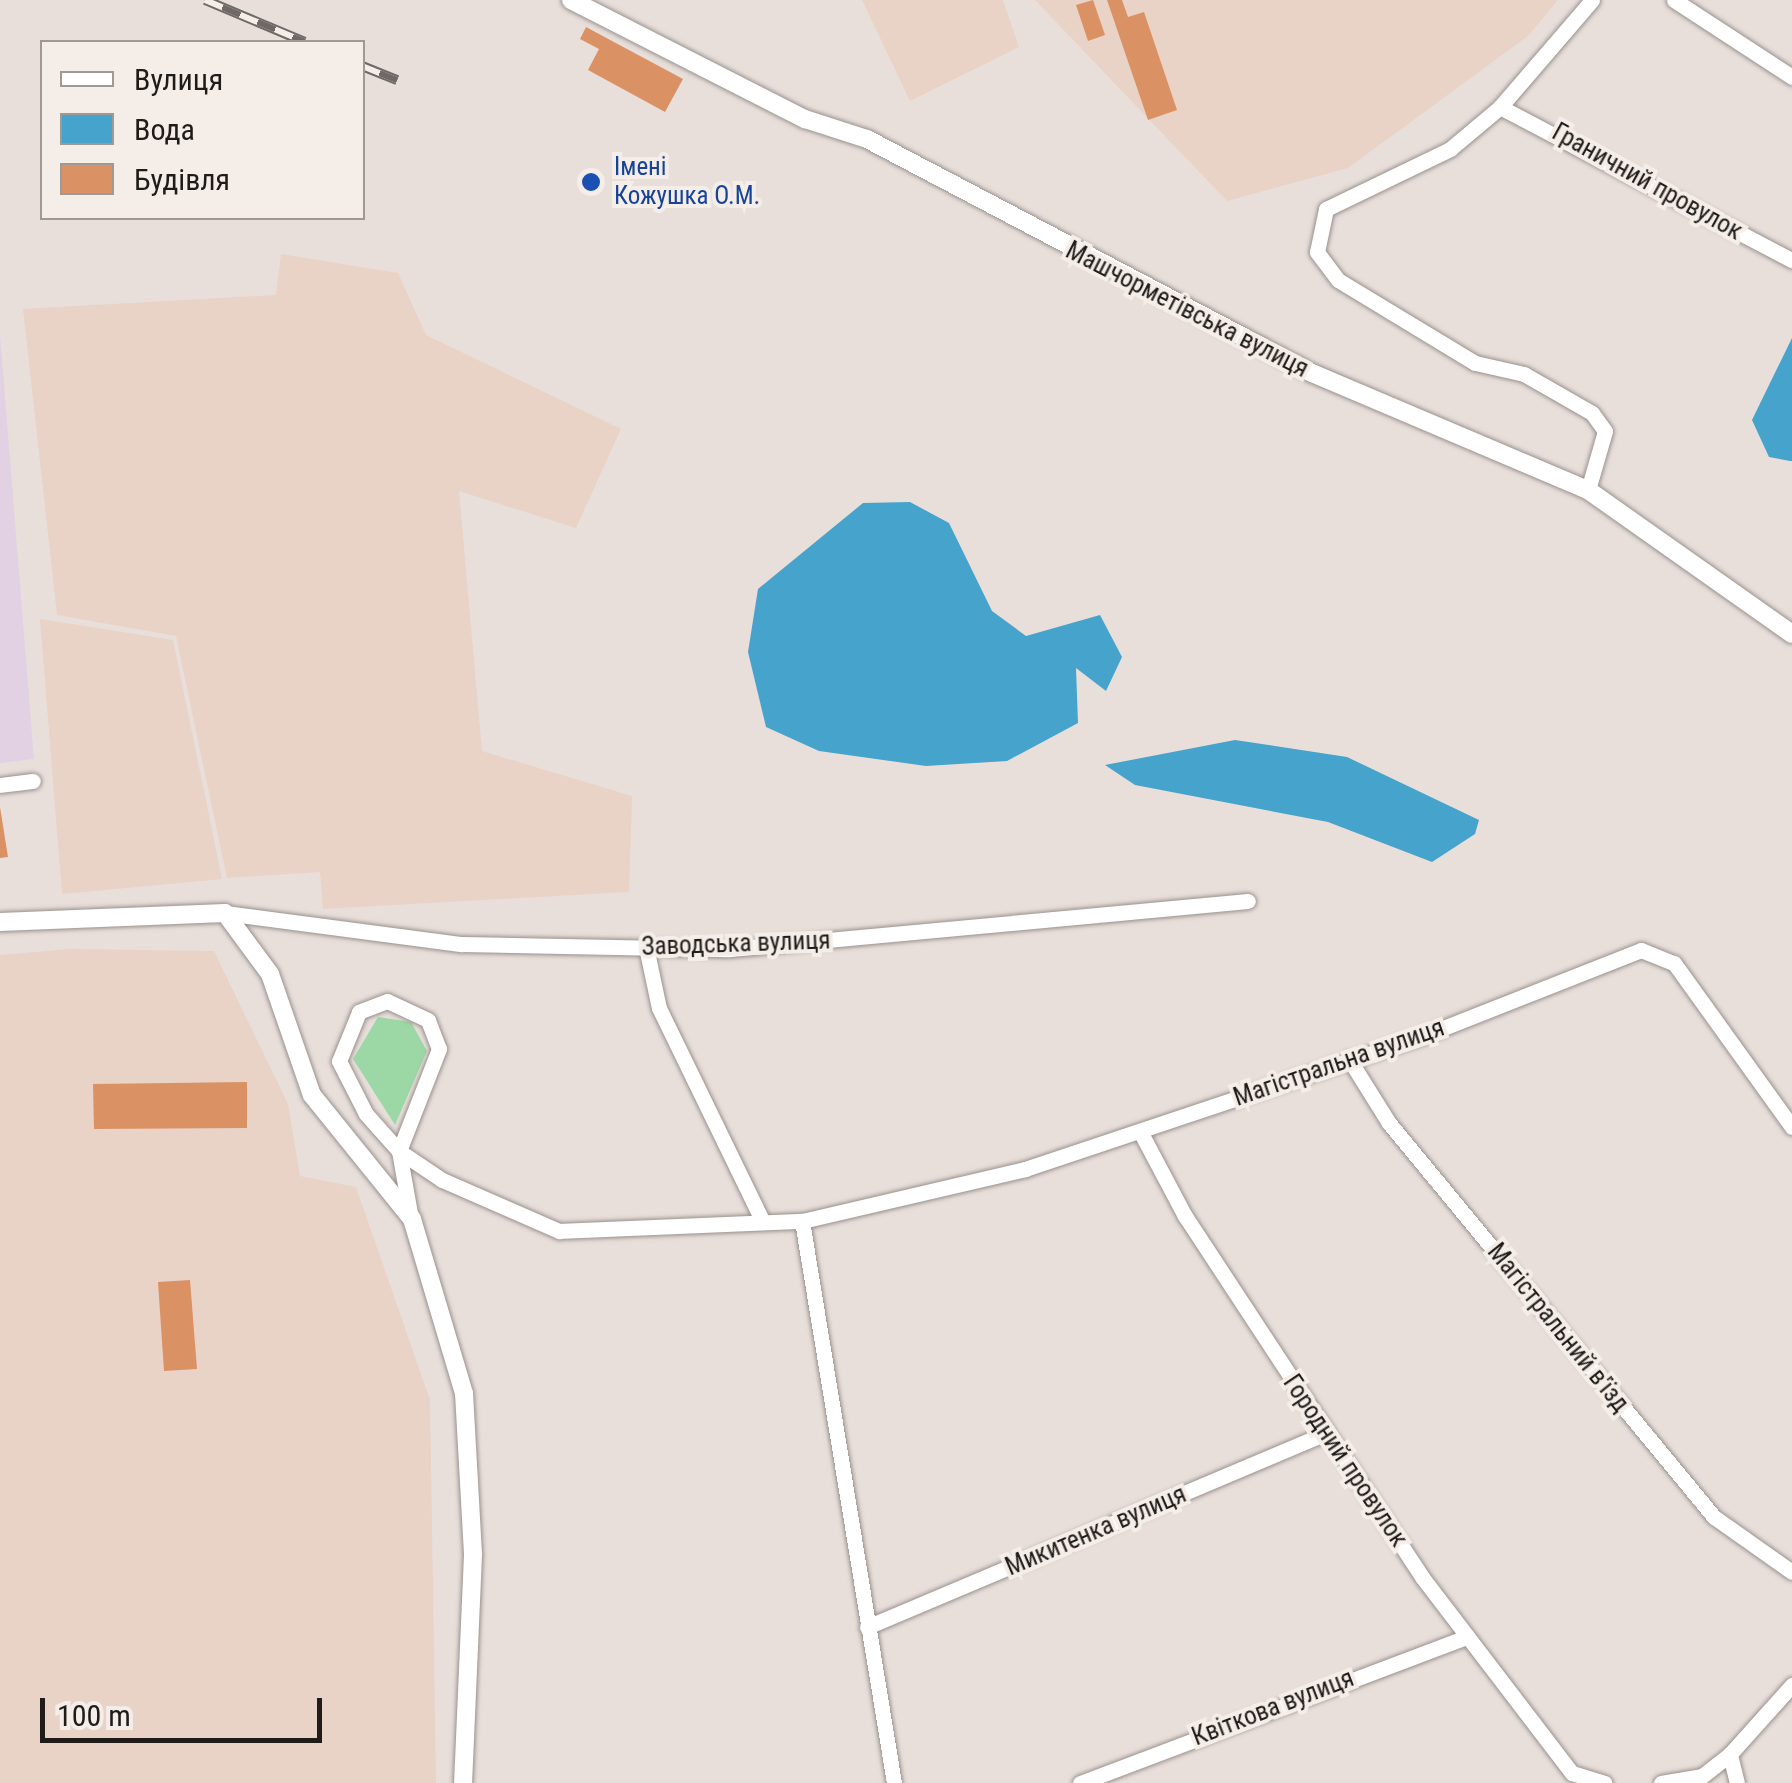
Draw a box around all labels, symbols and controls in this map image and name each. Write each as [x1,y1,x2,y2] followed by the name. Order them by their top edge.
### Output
[40,40,365,220] legend
[134,62,223,97] text: Вулиця
[134,112,195,147] text: Вода
[1547,117,1747,247] street label: Граничний провулок
[614,153,760,212] place label: Імені Кожушка О.М.
[134,162,230,197] text: Будівля
[578,169,604,195] marker: Імені Кожушка О.М.
[1061,236,1313,384] street label: Машчорметівська вулиця
[641,926,831,962] street label: Заводська вулиця
[1230,1013,1448,1113] street label: Магістральна вулиця
[1481,1238,1635,1418] street label: Магістральний в'їзд
[1276,1369,1414,1553] street label: Городний провулок
[1001,1479,1191,1583] street label: Микитенка вулиця
[1188,1663,1358,1753] street label: Квіткова вулиця
[45,1678,328,1740] scale bar
[57,1698,131,1733] text: 100 m

